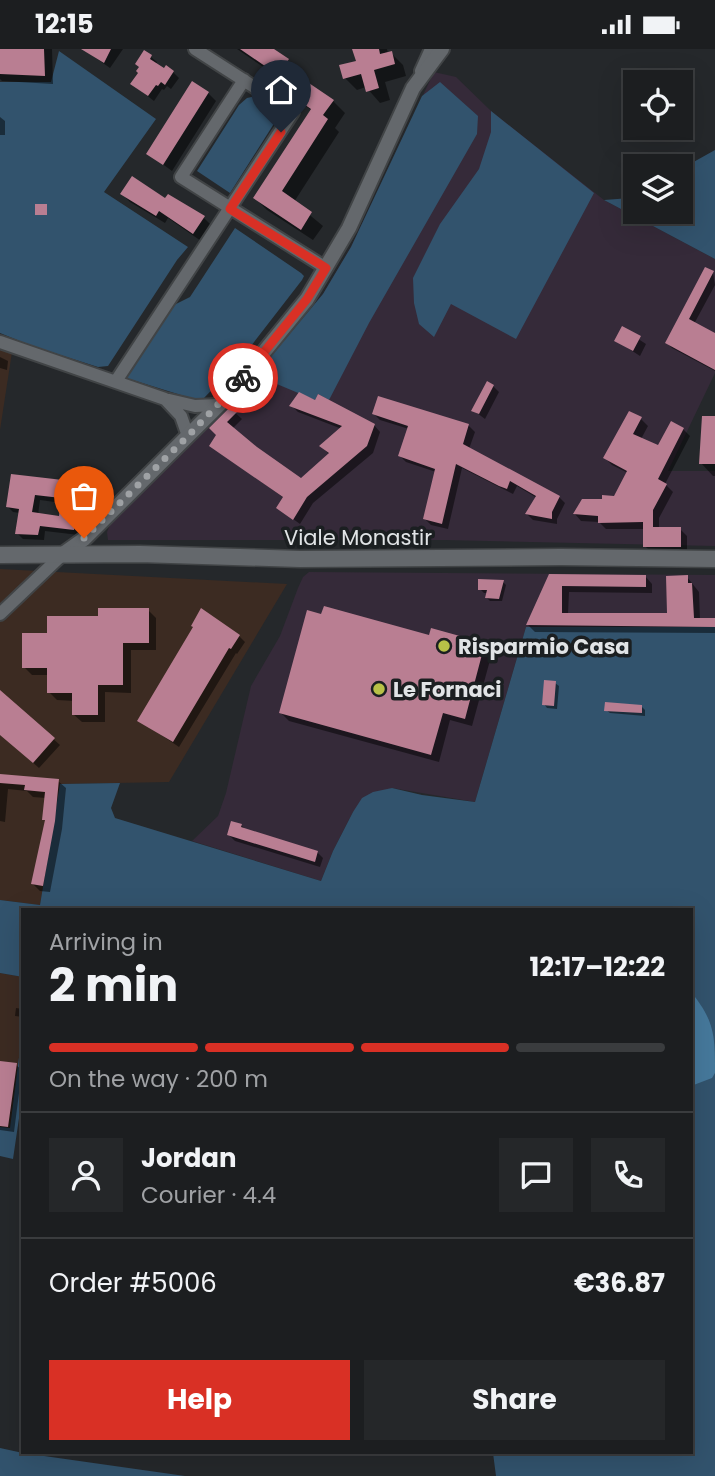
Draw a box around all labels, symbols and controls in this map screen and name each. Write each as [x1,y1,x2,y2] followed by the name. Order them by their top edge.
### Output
[35,6,94,42] text: 12:15
[251,60,311,132] pin
[623,70,693,224] map controls
[623,70,693,140] button: locate
[262,71,300,109] icon: home
[623,154,693,224] button: layers
[208,343,278,413] courier
[224,359,262,397] icon: bike
[54,466,114,538] pin
[65,477,103,515] icon: bag
[284,523,432,552] street label: Viale Monastir
[458,632,630,661] place label: Risparmio Casa
[436,638,452,654] marker: Risparmio Casa
[393,675,502,704] place label: Le Fornaci
[371,681,387,697] marker: Le Fornaci
[49,926,163,958] text: Arriving in
[530,949,665,985] text: 12:17–12:22
[49,953,178,1017] text: 2 min
[49,1063,268,1095] text: On the way · 200 m
[49,1138,123,1212] button: person
[499,1138,573,1212] button: chat
[591,1138,665,1212] button: phone
[141,1140,237,1176] text: Jordan
[141,1179,276,1211] text: Courier · 4.4
[49,1265,217,1301] text: Order #5006
[574,1265,665,1301] text: €36.87
[49,1360,350,1440] button: Help
[364,1360,665,1440] button: Share

